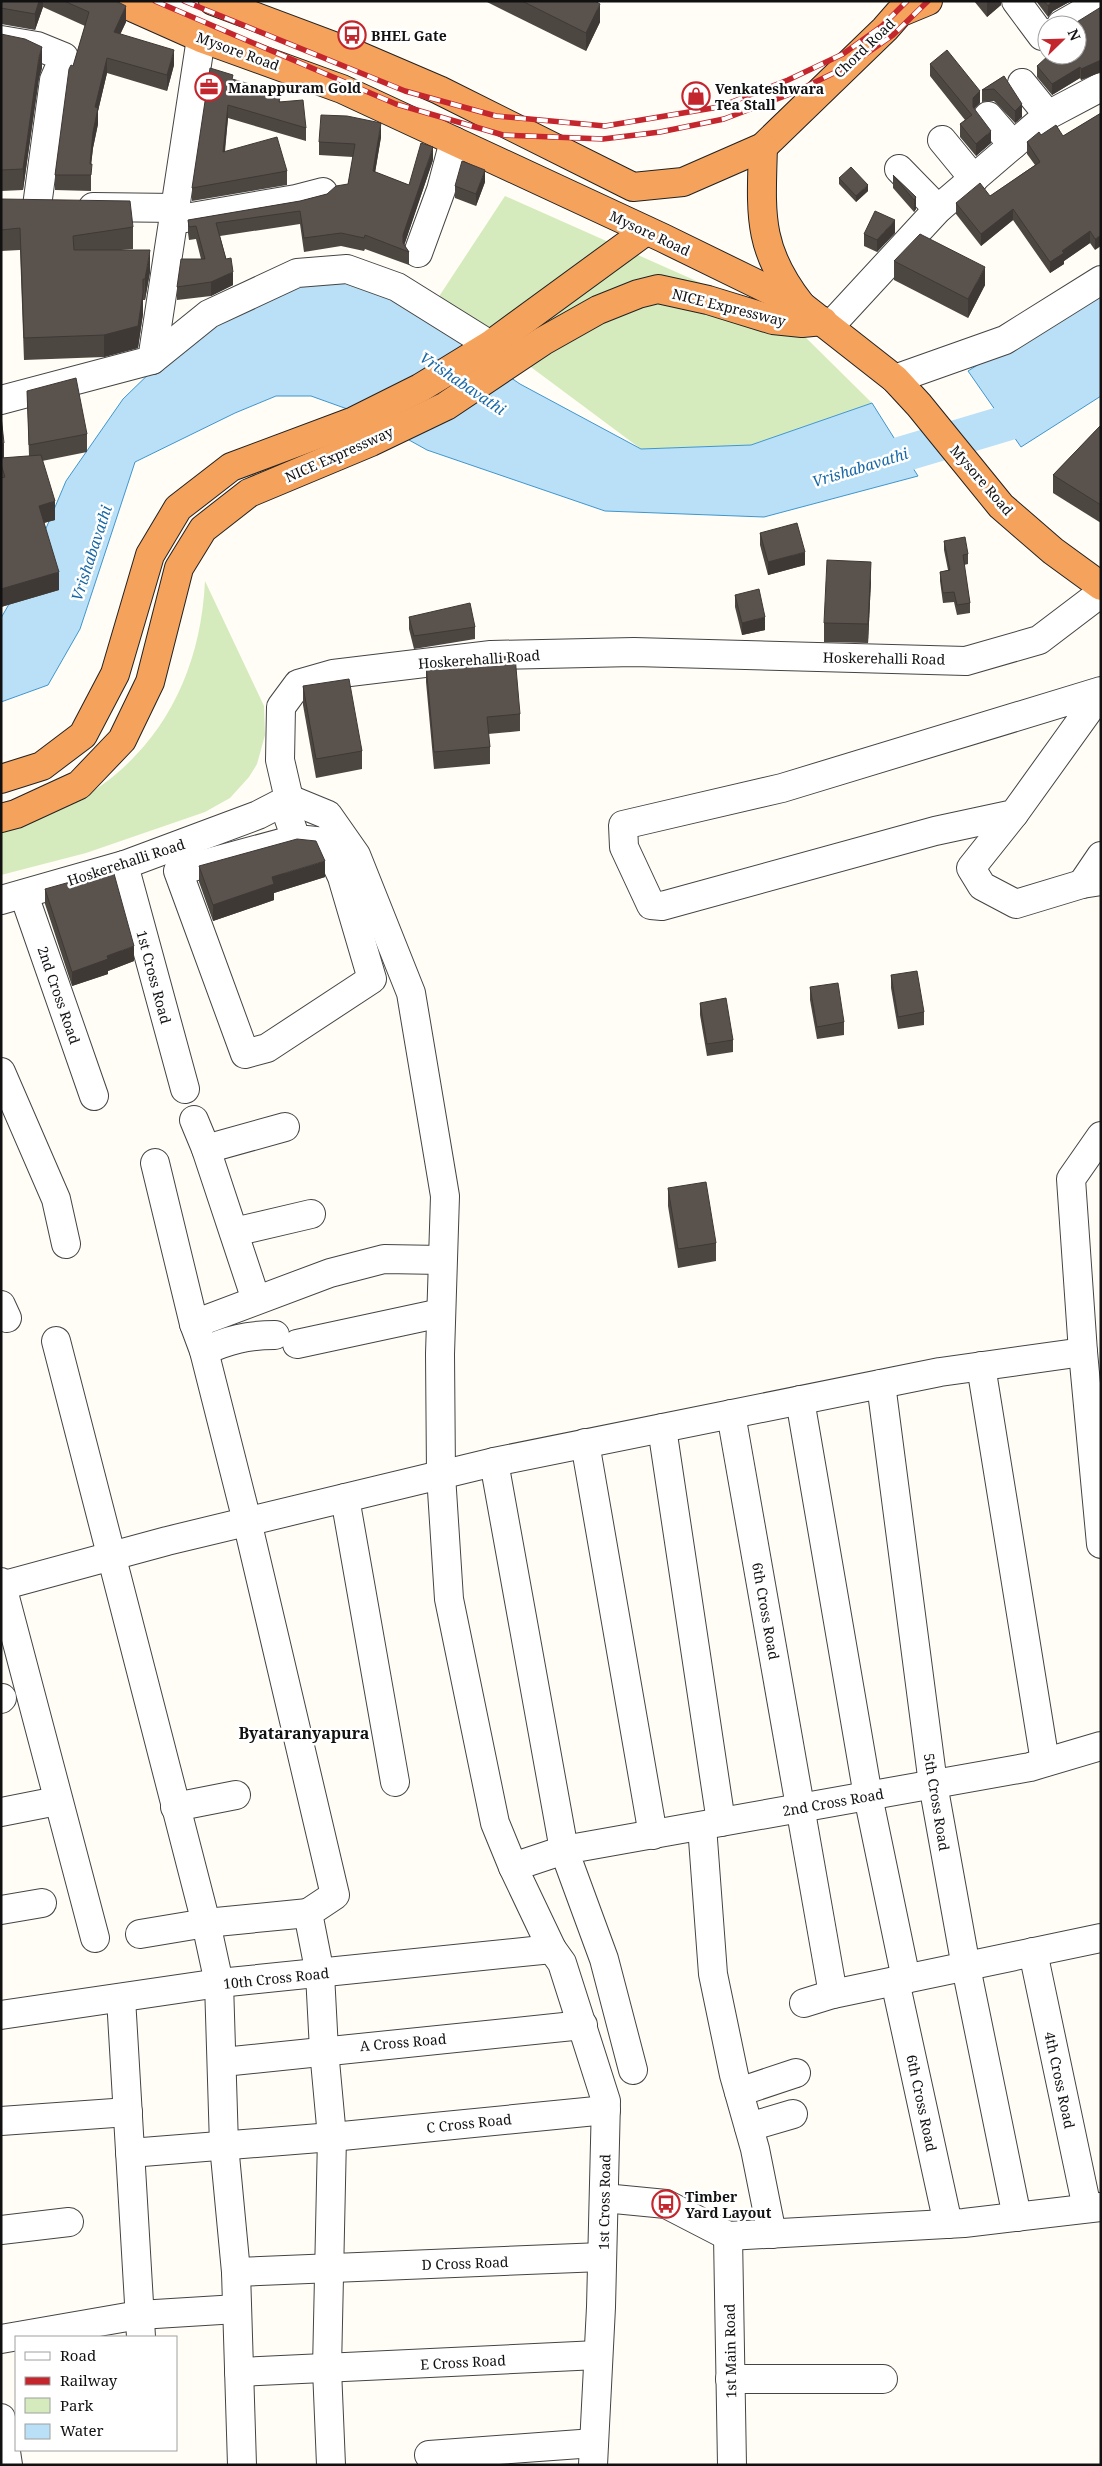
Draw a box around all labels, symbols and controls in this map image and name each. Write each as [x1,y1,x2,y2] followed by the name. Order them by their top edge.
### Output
[829,14,899,82] street label: Chord Road
[1037,15,1087,65] north arrow
[337,20,367,50] bus stop icon: BHEL Gate
[371,26,447,45] place label: BHEL Gate
[1064,26,1085,44] text: N
[194,27,282,75] street label: Mysore Road
[194,72,224,102] office icon: Manappuram Gold
[228,78,361,97] place label: Manappuram Gold
[715,79,824,114] place label: Venkateshwara Tea Stall
[681,81,711,111] shop icon: Venkateshwara Tea Stall
[607,206,694,260] street label: Mysore Road
[670,284,788,330] street label: NICE Expressway
[416,347,510,419] water label: Vrishabavathi
[282,422,396,486] street label: NICE Expressway
[946,441,1018,519] street label: Mysore Road
[810,443,911,491] water label: Vrishabavathi
[66,502,116,603] water label: Vrishabavathi
[417,645,541,673] street label: Hoskerehalli Road
[823,647,946,669] street label: Hoskerehalli Road
[65,834,187,890] street label: Hoskerehalli Road
[132,928,176,1026] street label: 1st Cross Road
[33,944,85,1047] street label: 2nd Cross Road
[748,1561,784,1662] street label: 6th Cross Road
[239,1722,370,1744] district label: Byataranyapura
[920,1752,954,1853] street label: 5th Cross Road
[781,1784,885,1820] street label: 2nd Cross Road
[222,1963,330,1993] street label: 10th Cross Road
[359,2029,447,2055] street label: A Cross Road
[1040,2030,1080,2131] street label: 4th Cross Road
[902,2053,942,2154] street label: 6th Cross Road
[425,2109,513,2137] street label: C Cross Road
[594,2153,614,2250] street label: 1st Cross Road
[685,2187,772,2222] place label: Timber Yard Layout
[651,2189,681,2219] bus stop icon: Timber Yard Layout
[421,2252,509,2274] street label: D Cross Road
[720,2303,740,2398] street label: 1st Main Road
[15,2336,178,2451] legend
[60,2345,96,2365] text: Road
[420,2350,507,2374] street label: E Cross Road
[60,2370,118,2390] text: Railway
[60,2395,94,2415] text: Park
[60,2420,103,2440] text: Water

